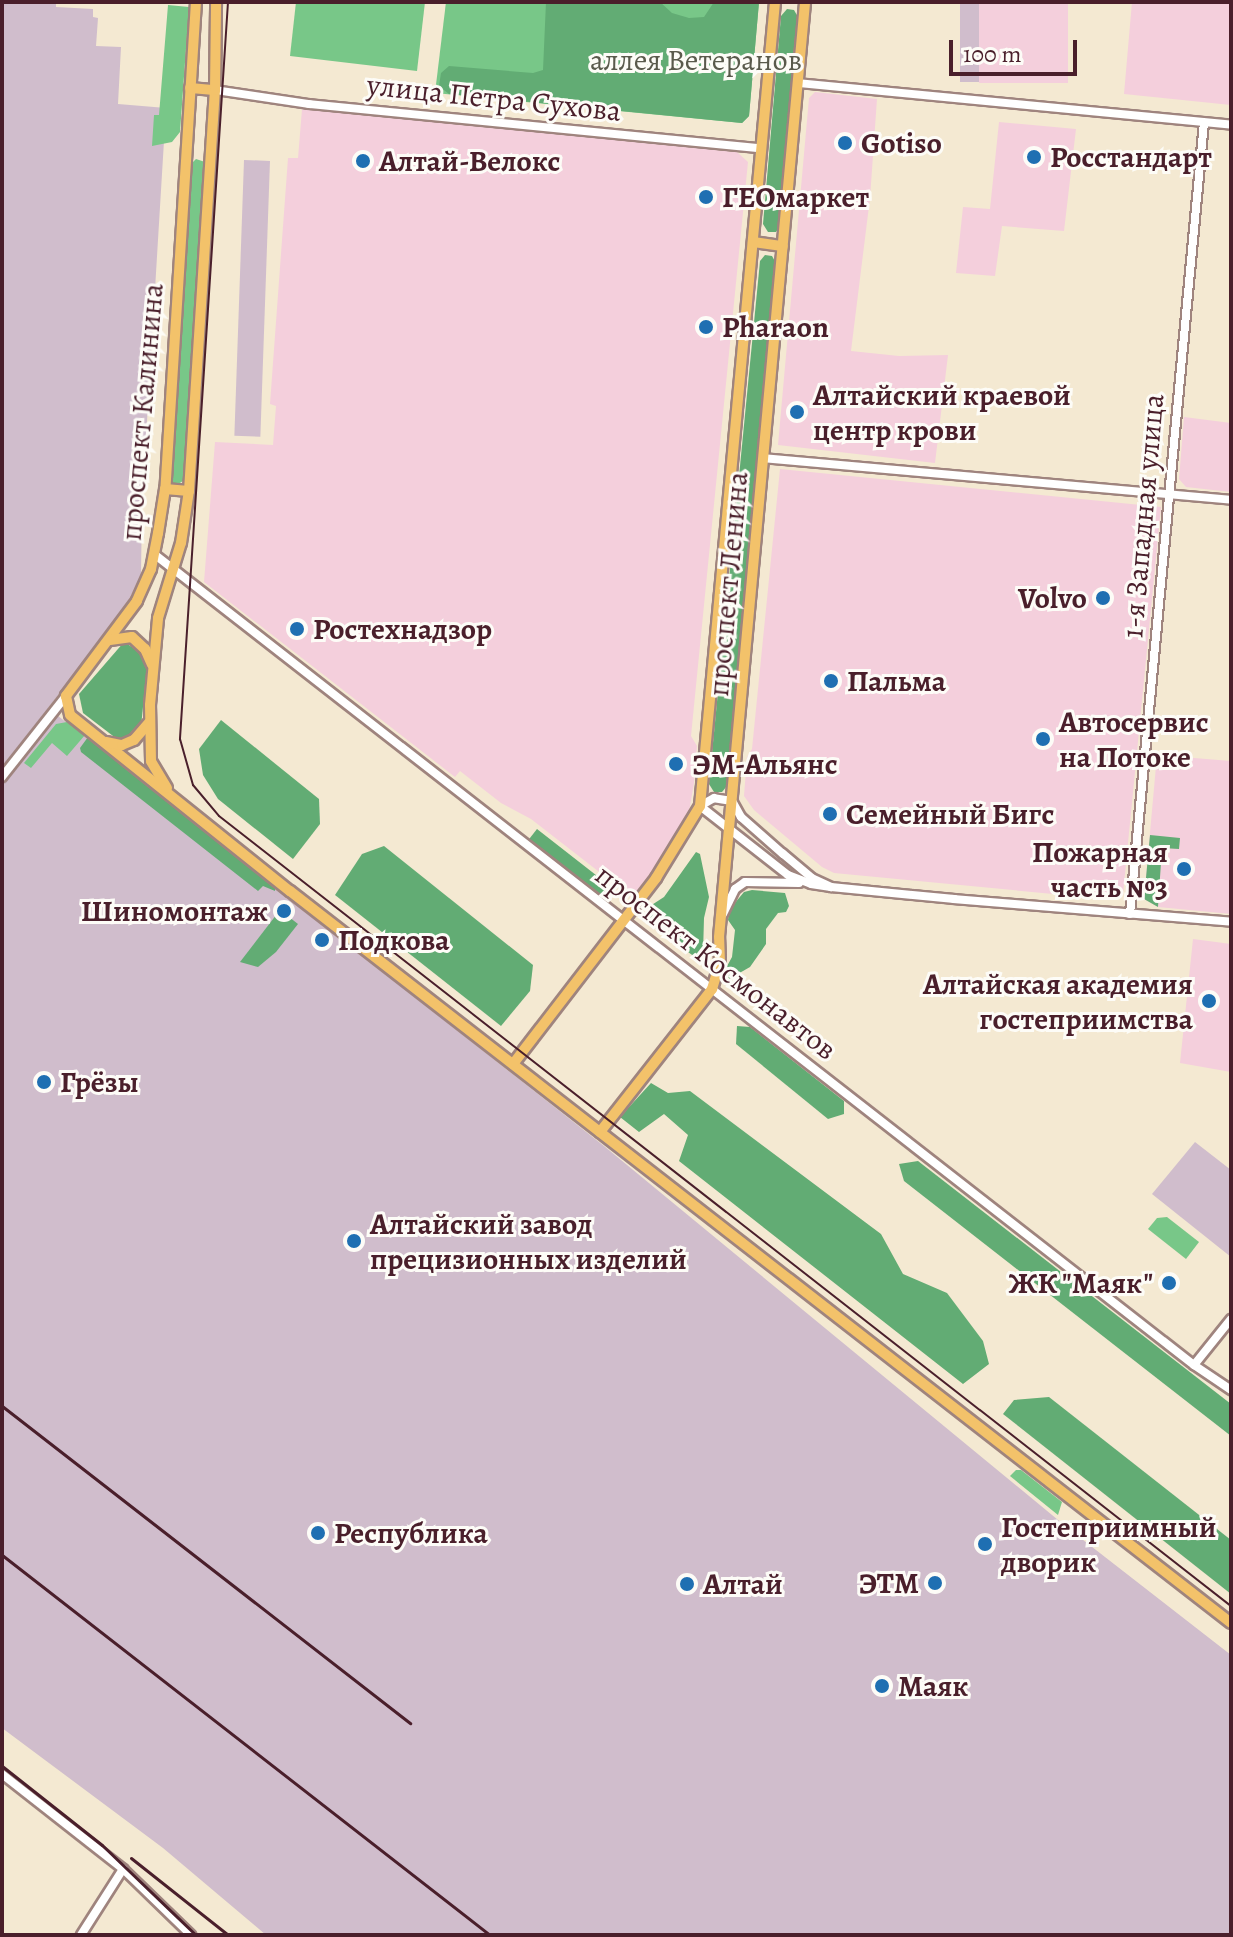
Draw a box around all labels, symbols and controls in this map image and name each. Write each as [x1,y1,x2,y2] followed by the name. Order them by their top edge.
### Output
[953,24,1081,74] scale bar
[963,38,1022,70] text: 100 m
[590,42,802,78] park label: аллея Ветеранов
[365,67,623,129] street label: улица Петра Сухова
[861,125,942,161] place label: Gotiso
[836,134,854,152] marker: Gotiso
[1050,139,1212,175] place label: Росстандарт
[379,143,560,179] place label: Алтай-Велокс
[1025,148,1043,166] marker: Росстандарт
[354,152,372,170] marker: Алтай-Велокс
[722,179,869,215] place label: ГЕОмаркет
[697,188,715,206] marker: ГЕОмаркет
[113,282,171,542] street label: проспект Калинина
[722,309,829,345] place label: Pharaon
[697,318,715,336] marker: Pharaon
[813,377,1071,448] place label: Алтайский краевой центр крови
[1114,392,1172,640] street label: 1-я Западная улица
[788,403,806,421] marker: Алтайский краевой центр крови
[700,470,756,698] street label: проспект Ленина
[1018,580,1087,616] place label: Volvo
[1094,589,1112,607] marker: Volvo
[313,611,492,647] place label: Ростехнадзор
[288,620,306,638] marker: Ростехнадзор
[847,663,946,699] place label: Пальма
[822,672,840,690] marker: Пальма
[1059,704,1209,774] place label: Автосервис на Потоке
[1034,730,1052,748] marker: Автосервис на Потоке
[692,746,838,782] place label: ЭМ-Альянс
[667,755,685,773] marker: ЭМ-Альянс
[846,796,1054,832] place label: Семейный Бигс
[821,805,839,823] marker: Семейный Бигс
[1032,834,1168,904] place label: Пожарная часть №3
[588,857,844,1067] street label: проспект Космонавтов
[1175,860,1193,878] marker: Пожарная часть №3
[81,893,268,929] place label: Шиномонтаж
[275,902,293,920] marker: Шиномонтаж
[338,922,450,958] place label: Подкова
[313,931,331,949] marker: Подкова
[923,966,1193,1036] place label: Алтайская академия гостеприимства
[1200,992,1218,1010] marker: Алтайская академия гостеприимства
[60,1064,139,1100] place label: Грёзы
[35,1073,53,1091] marker: Грёзы
[370,1206,687,1276] place label: Алтайский завод прецизионных изделий
[345,1232,363,1250] marker: Алтайский завод прецизионных изделий
[1008,1265,1153,1301] place label: ЖК "Маяк"
[1160,1274,1178,1292] marker: ЖК "Маяк"
[1001,1509,1217,1580] place label: Гостеприимный дворик
[334,1515,488,1551] place label: Республика
[309,1524,327,1542] marker: Республика
[976,1535,994,1553] marker: Гостеприимный дворик
[858,1565,919,1601] place label: ЭТМ
[703,1566,783,1602] place label: Алтай
[926,1574,944,1592] marker: ЭТМ
[678,1575,696,1593] marker: Алтай
[898,1668,968,1704] place label: Маяк
[873,1677,891,1695] marker: Маяк

